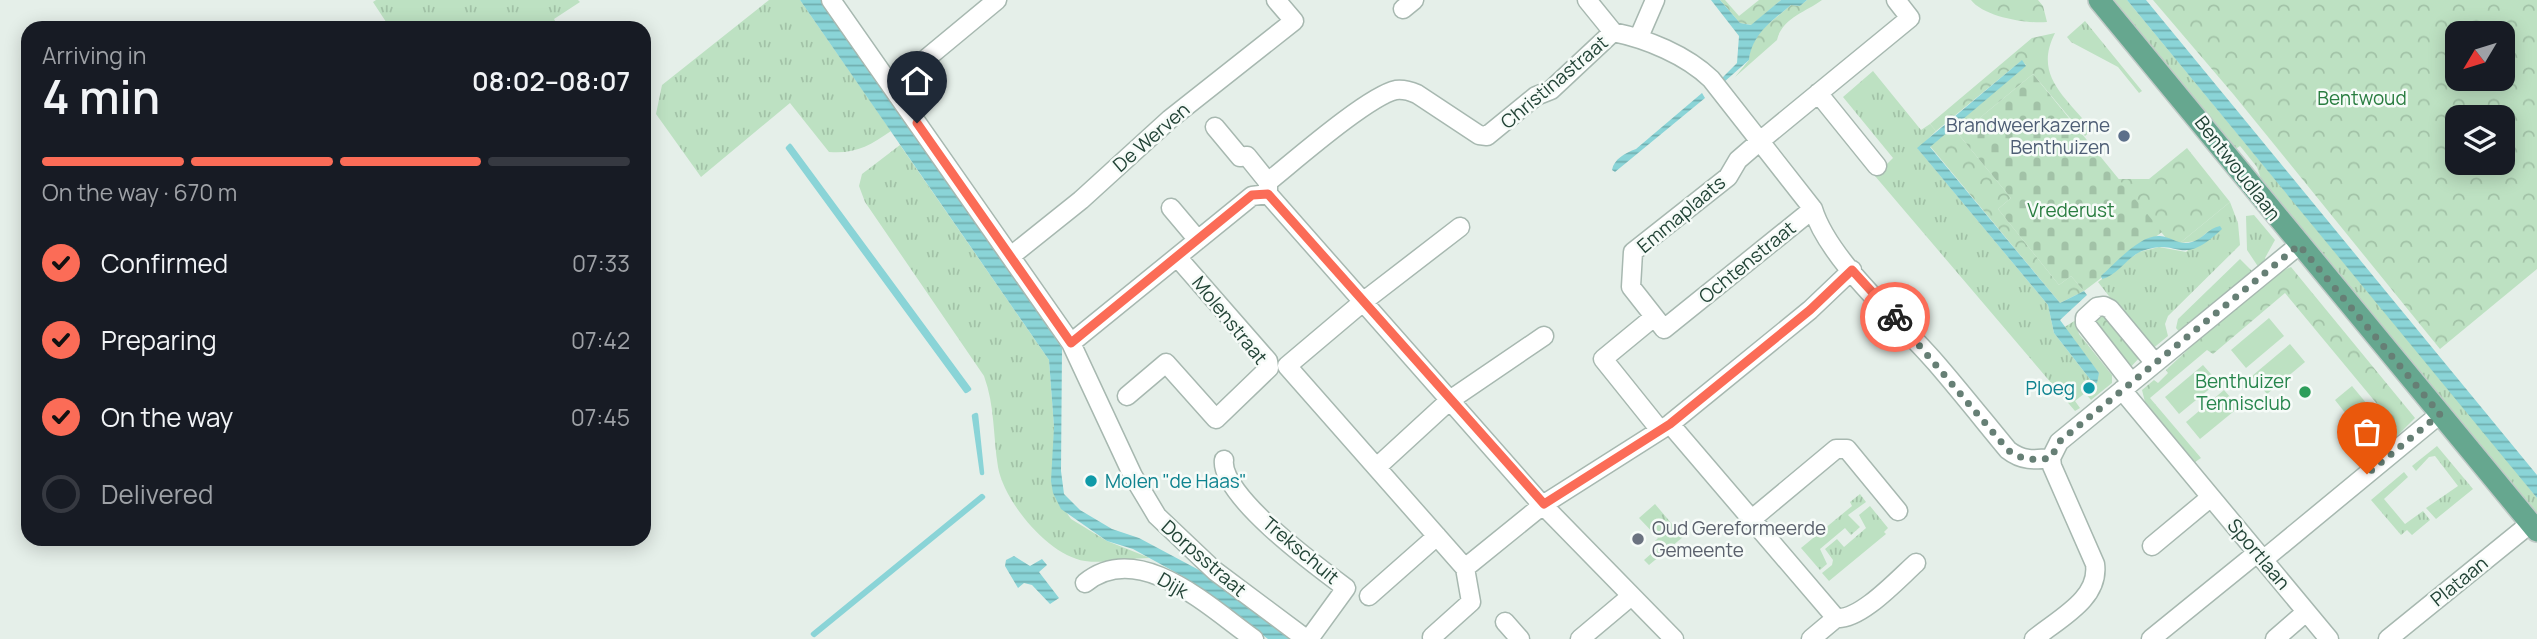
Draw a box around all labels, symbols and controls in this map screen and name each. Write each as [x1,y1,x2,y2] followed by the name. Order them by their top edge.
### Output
[2445,21,2515,91] north arrow
[2445,21,2515,175] map controls
[1495,29,1613,135] street label: Christinastraat
[42,39,147,71] text: Arriving in
[887,51,947,123] pin
[898,62,936,100] icon: home
[472,63,630,99] text: 08:02–08:07
[42,65,160,128] text: 4 min
[2317,85,2407,111] park label: Bentwoud
[1107,96,1195,178] street label: De Werven
[2445,105,2515,175] button: layers
[2189,110,2287,226] street label: Bentwoudlaan
[1946,112,2110,160] place label: Brandweerkazerne Benthuizen
[2116,128,2132,144] marker: Brandweerkazerne Benthuizen
[1631,169,1731,259] street label: Emmaplaats
[42,176,237,208] text: On the way · 670 m
[2027,197,2115,223] park label: Vrederust
[1693,215,1801,309] street label: Ochtenstraat
[42,244,80,282] icon: check
[101,245,228,281] text: Confirmed
[572,247,630,279] text: 07:33
[1186,270,1274,370] street label: Molenstraat
[1860,282,1930,352] courier
[1876,298,1914,336] icon: bike
[42,321,80,359] icon: check
[101,322,217,358] text: Preparing
[571,324,630,356] text: 07:42
[2195,368,2291,416] place label: Benthuizer Tennisclub
[2025,375,2075,401] place label: Ploeg
[2081,380,2097,396] marker: Ploeg
[2297,384,2313,400] marker: Benthuizer Tennisclub
[42,398,80,436] icon: check
[101,399,233,435] text: On the way
[571,401,630,433] text: 07:45
[2337,402,2397,474] pin
[2348,413,2386,451] icon: bag
[1105,468,1247,494] place label: Molen "de Haas"
[1083,473,1099,489] marker: Molen "de Haas"
[101,476,213,512] text: Delivered
[1257,510,1345,590] street label: Trekschuit
[2222,513,2296,595] street label: Sportlaan
[1156,514,1252,602] street label: Dorpsstraat
[1652,515,1826,563] place label: Oud Gereformeerde Gemeente
[1630,531,1646,547] marker: Oud Gereformeerde Gemeente
[2425,550,2493,612] street label: Plataan
[1153,566,1194,604] street label: Dijk

